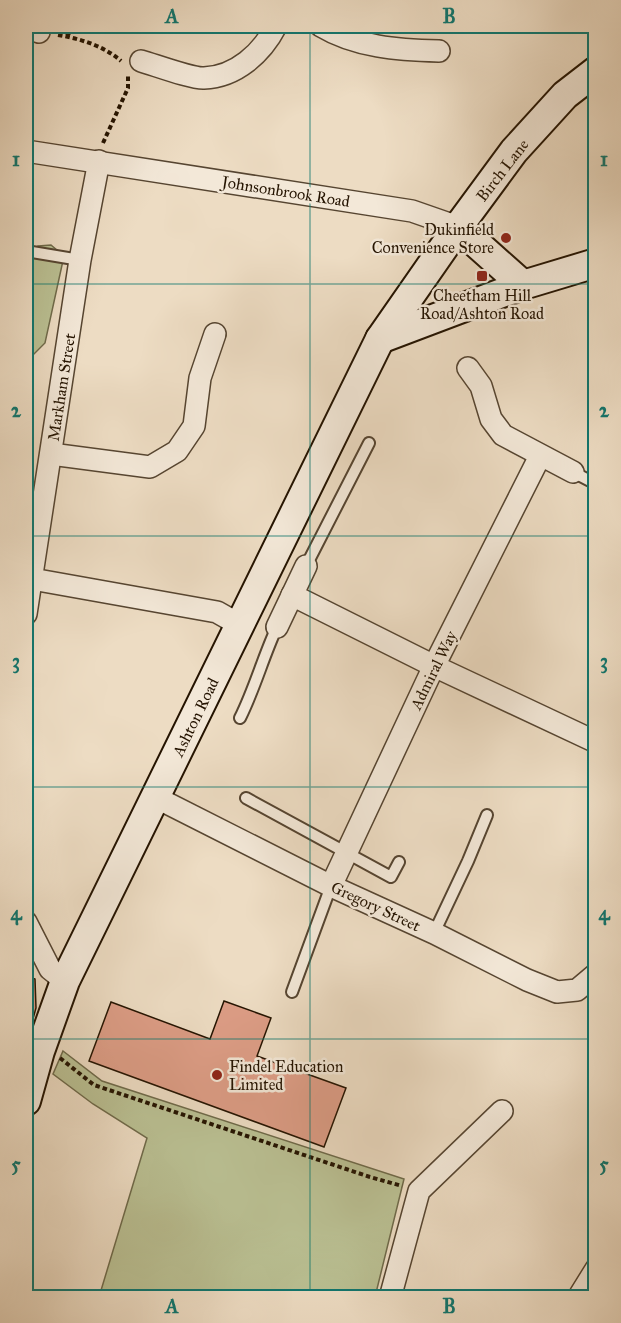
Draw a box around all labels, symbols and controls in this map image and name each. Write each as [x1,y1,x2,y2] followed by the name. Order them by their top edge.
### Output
[163,4,179,28] text: A
[442,4,456,28] text: B
[472,135,533,205] street label: Birch Lane
[12,147,20,171] text: 1
[600,147,608,171] text: 1
[218,172,351,212] street label: Johnsonbrook Road
[372,220,494,257] place label: Dukinfield Convenience Store
[499,231,513,245] marker: Dukinfield Convenience Store
[475,269,489,283] marker: Cheetham Hill Road/Ashton Road
[420,286,544,323] place label: Cheetham Hill Road/Ashton Road
[44,332,79,442] street label: Markham Street
[11,398,22,422] text: 2
[599,398,610,422] text: 2
[406,627,461,714] street label: Admiral Way
[12,649,20,674] text: 3
[600,649,608,674] text: 3
[168,675,223,761] street label: Ashton Road
[328,877,424,937] street label: Gregory Street
[10,901,22,926] text: 4
[598,901,610,926] text: 4
[229,1057,344,1094] place label: Findel Education Limited
[210,1068,224,1082] marker: Findel Education Limited
[11,1152,21,1176] text: 5
[599,1152,609,1176] text: 5
[163,1294,179,1318] text: A
[442,1294,456,1318] text: B

